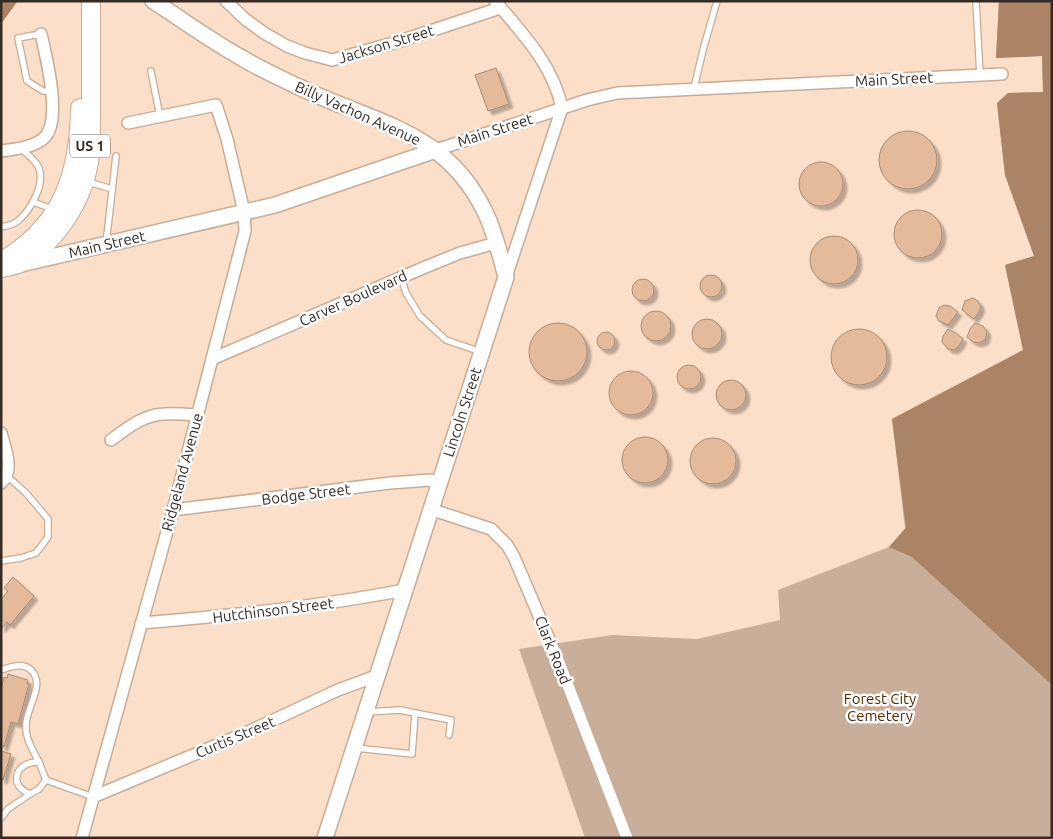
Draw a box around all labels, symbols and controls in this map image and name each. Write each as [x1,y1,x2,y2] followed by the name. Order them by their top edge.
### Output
[336,21,436,67] street label: Jackson Street
[854,68,934,90] street label: Main Street
[293,78,423,148] street label: Billy Vachon Avenue
[455,110,535,150] street label: Main Street
[70,134,110,158] road number: US 1
[67,227,147,261] street label: Main Street
[296,267,410,329] street label: Carver Boulevard
[439,365,485,459] street label: Lincoln Street
[158,411,206,533] street label: Ridgeland Avenue
[261,480,351,508] street label: Bodge Street
[212,594,335,626] street label: Hutchinson Street
[532,613,574,687] street label: Clark Road
[844,690,916,724] park label: Forest City Cemetery
[193,713,277,761] street label: Curtis Street

